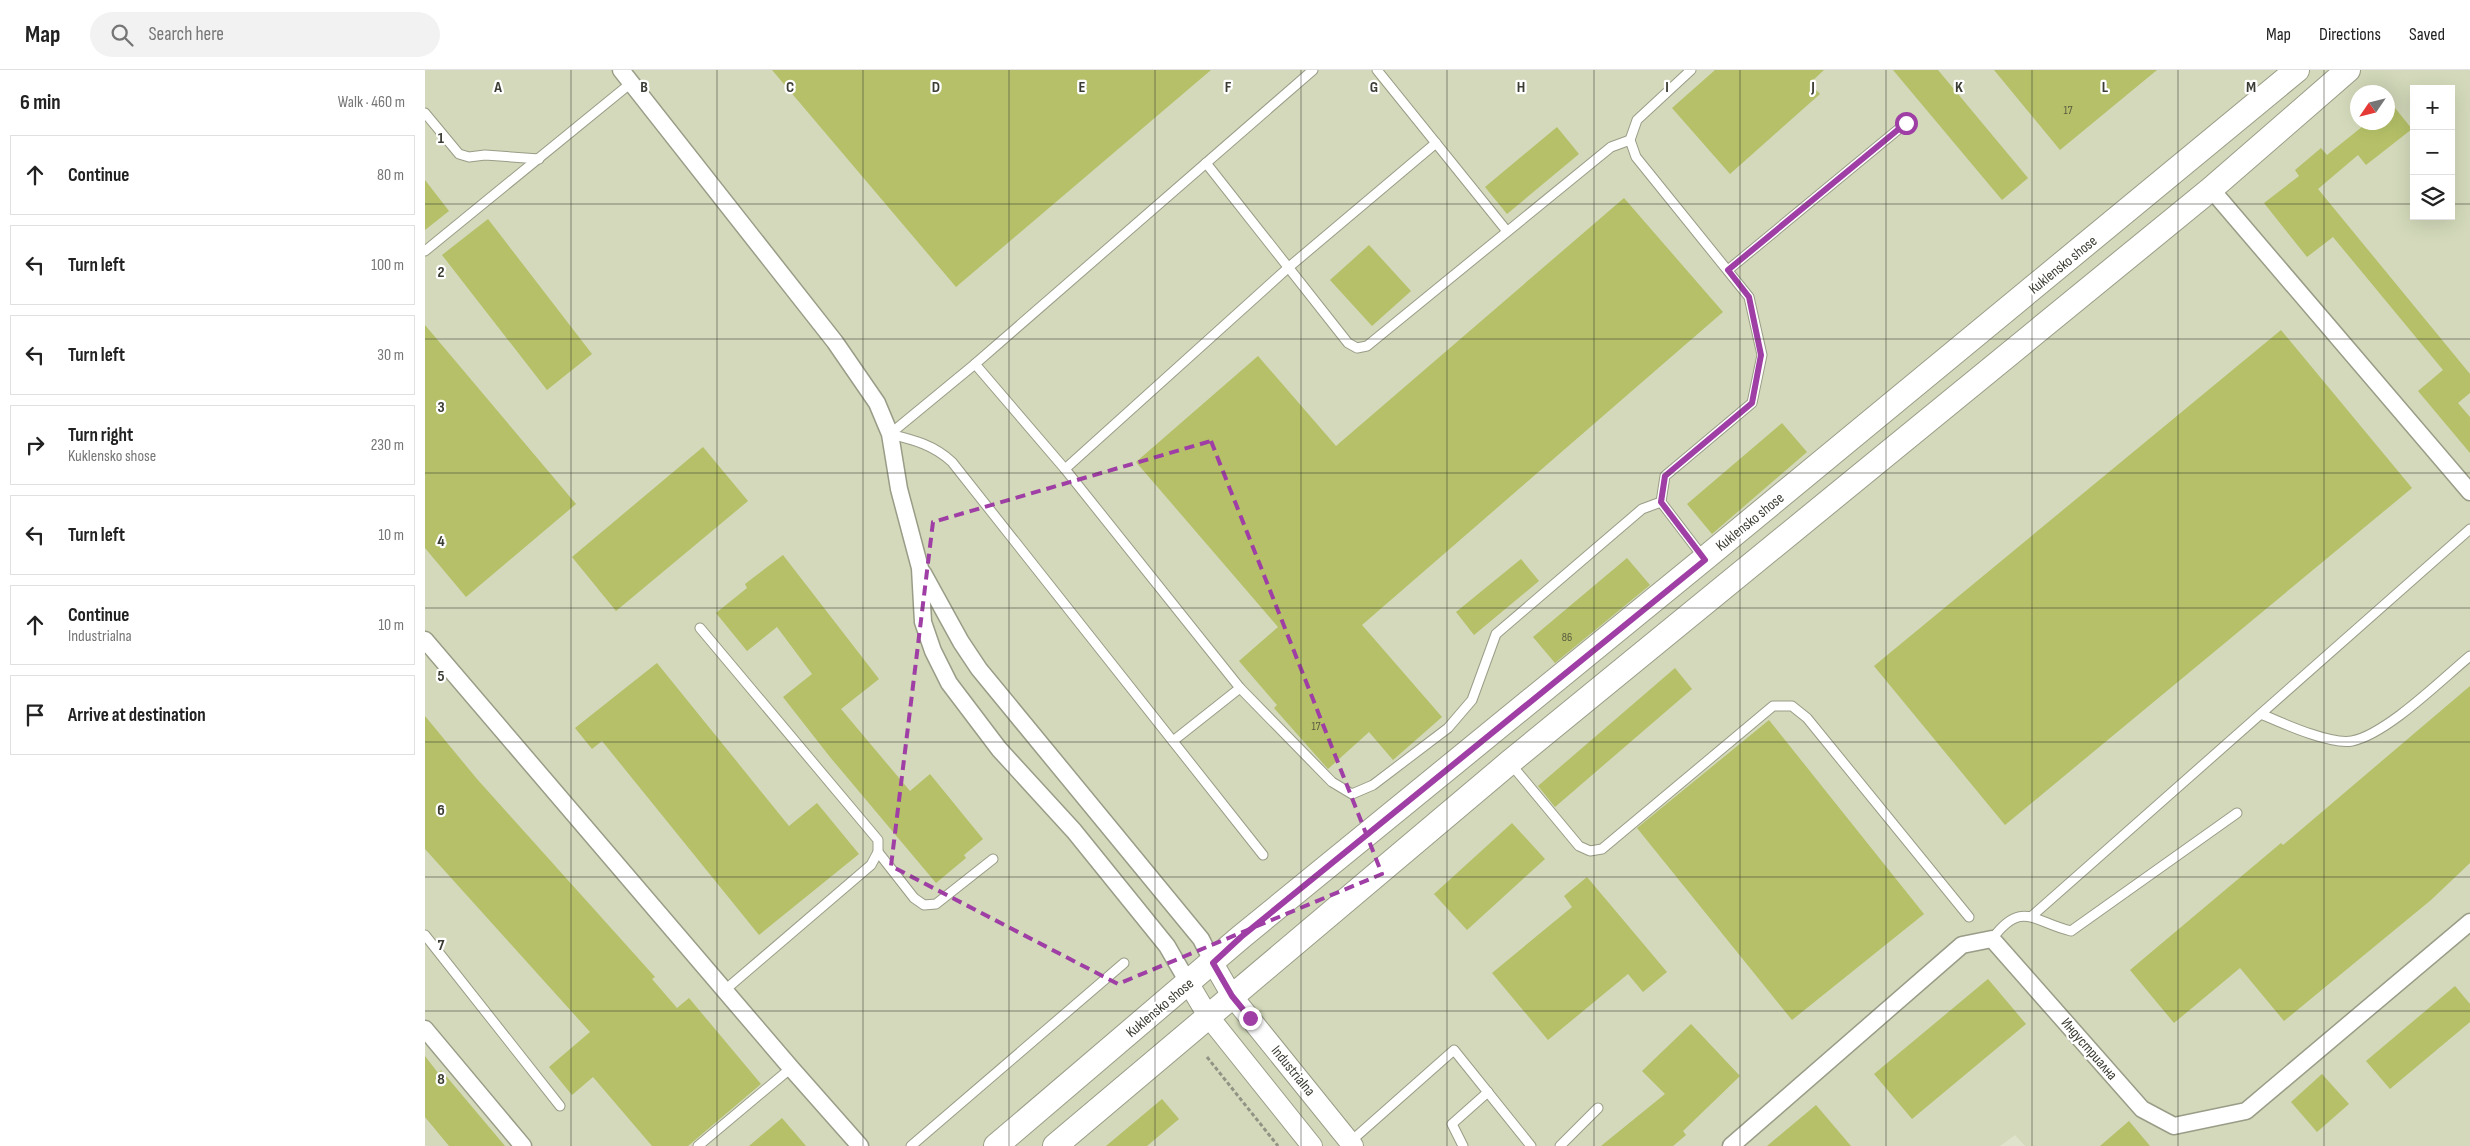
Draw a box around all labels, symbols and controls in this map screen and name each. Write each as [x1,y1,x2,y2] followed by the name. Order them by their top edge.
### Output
[90,12,440,57] search box
[25,20,60,49] text: Map
[108,21,136,49] icon: search
[148,23,224,46] text: Search here
[2266,24,2291,45] text: Map
[2319,24,2381,45] text: Directions
[2409,24,2445,45] text: Saved
[493,78,502,97] text: A
[640,78,648,97] text: B
[786,78,794,97] text: C
[932,78,940,97] text: D
[1079,78,1086,97] text: E
[1225,78,1232,97] text: F
[1370,78,1378,97] text: G
[1517,78,1525,97] text: H
[1665,78,1669,97] text: I
[1810,78,1815,97] text: J
[1955,78,1963,97] text: K
[2102,78,2109,97] text: L
[2246,78,2256,97] text: M
[2350,85,2395,130] north arrow
[2410,85,2455,220] map controls
[2410,85,2455,130] button: +
[20,90,61,115] text: 6 min
[338,93,405,112] text: Walk · 460 m
[2064,103,2073,118] house number: 17
[1895,112,1918,135] route start
[438,129,445,148] text: 1
[2410,130,2455,175] button: −
[21,161,49,189] icon: ahead
[68,164,129,187] text: Continue
[377,166,404,185] text: 80 m
[2410,175,2455,220] button: layers
[2025,232,2101,298] street label: Kuklensko shose
[21,251,49,279] icon: left
[68,254,125,277] text: Turn left
[371,256,404,275] text: 100 m
[437,263,445,282] text: 2
[21,341,49,369] icon: left
[68,344,125,367] text: Turn left
[377,346,404,365] text: 30 m
[437,398,445,417] text: 3
[68,424,133,447] text: Turn right
[21,431,49,459] icon: right
[371,436,404,455] text: 230 m
[68,447,156,466] text: Kuklensko shose
[1712,489,1788,555] street label: Kuklensko shose
[21,521,49,549] icon: left
[68,524,125,547] text: Turn left
[378,526,404,545] text: 10 m
[437,532,445,551] text: 4
[68,604,129,627] text: Continue
[21,611,49,639] icon: ahead
[378,616,404,635] text: 10 m
[68,627,132,646] text: Industrialna
[1562,630,1572,645] house number: 86
[437,667,445,686] text: 5
[21,701,49,729] icon: arrive
[68,704,206,727] text: Arrive at destination
[1312,719,1321,734] house number: 17
[437,801,445,820] text: 6
[438,936,445,955] text: 7
[1122,974,1198,1042] street label: Kuklensko shose
[1239,1007,1262,1030] route end
[2057,1014,2122,1084] street label: Индустриална
[1267,1042,1319,1100] street label: Industrialna
[437,1070,445,1089] text: 8

